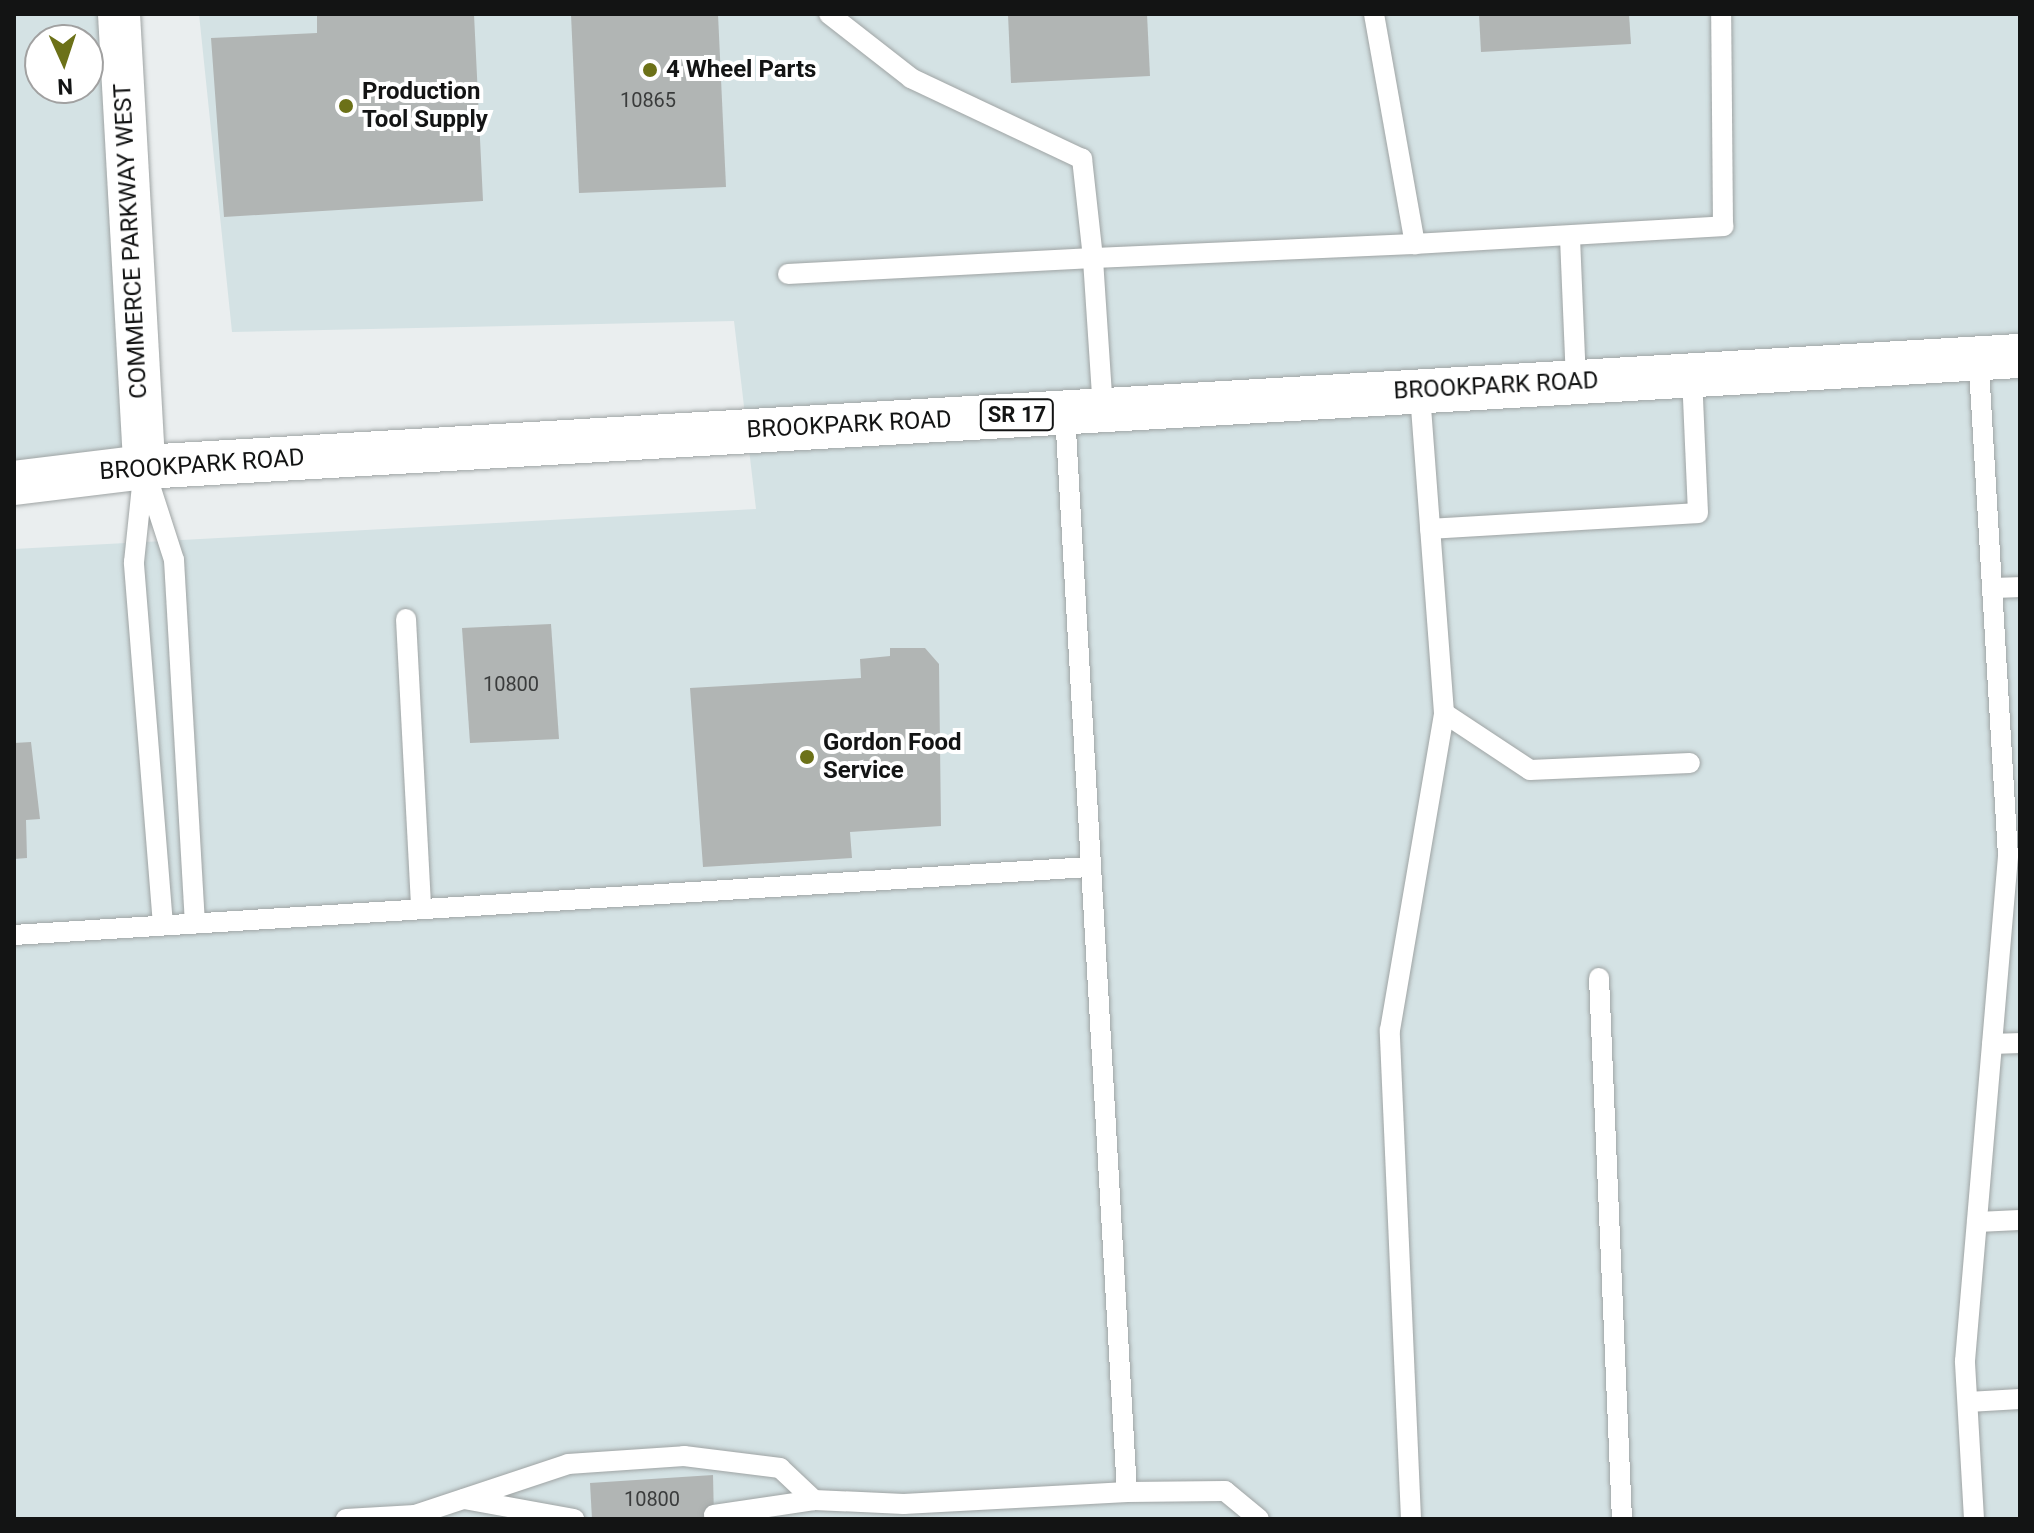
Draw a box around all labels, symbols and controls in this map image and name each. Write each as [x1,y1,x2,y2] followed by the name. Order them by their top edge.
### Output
[24,24,104,104] north arrow
[666,56,816,84] place label: 4 Wheel Parts
[641,61,659,79] marker: 4 Wheel Parts
[57,74,74,99] text: N
[362,78,488,134] place label: Production Tool Supply
[108,82,154,400] street label: COMMERCE PARKWAY WEST
[620,88,676,112] house number: 10865
[337,97,355,115] marker: Production Tool Supply
[1393,366,1599,406] street label: BROOKPARK ROAD
[979,397,1055,433] road number: SR 17
[746,405,952,445] street label: BROOKPARK ROAD
[99,443,305,487] street label: BROOKPARK ROAD
[483,672,539,696] house number: 10800
[823,729,961,785] place label: Gordon Food Service
[798,748,816,766] marker: Gordon Food Service
[624,1487,680,1511] house number: 10800

